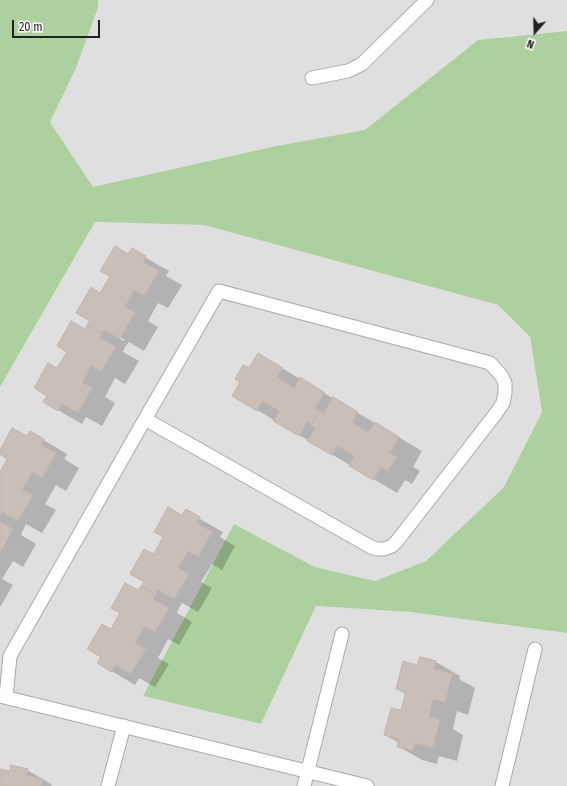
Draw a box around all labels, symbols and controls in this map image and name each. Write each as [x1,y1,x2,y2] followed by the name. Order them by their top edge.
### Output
[14,12,102,38] scale bar
[515,12,555,52] north arrow
[19,20,43,34] text: 20 m
[525,37,536,51] text: N

